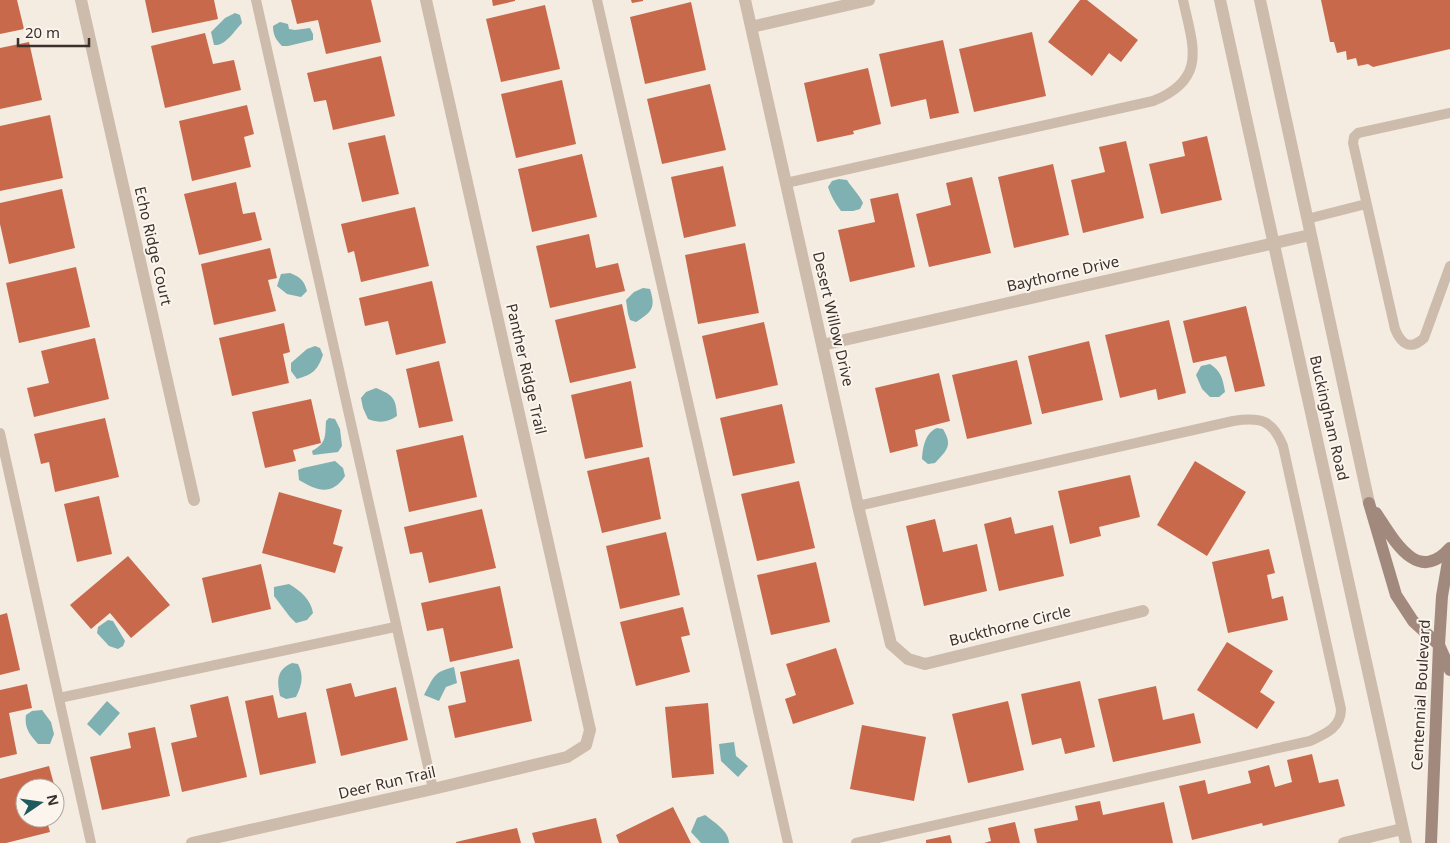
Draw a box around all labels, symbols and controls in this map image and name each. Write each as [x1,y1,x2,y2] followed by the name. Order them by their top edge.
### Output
[18,15,89,47] scale bar
[25,22,60,42] text: 20 m
[131,184,177,308] street label: Echo Ridge Court
[809,249,859,388] street label: Desert Willow Drive
[1005,250,1121,296] street label: Baythorne Drive
[502,301,552,436] street label: Panther Ridge Trail
[1306,353,1354,483] street label: Buckingham Road
[947,600,1073,650] street label: Buckthorne Circle
[1406,619,1434,771] street label: Centennial Boulevard
[336,761,437,803] street label: Deer Run Trail
[15,778,65,828] north arrow
[43,792,64,808] text: N

